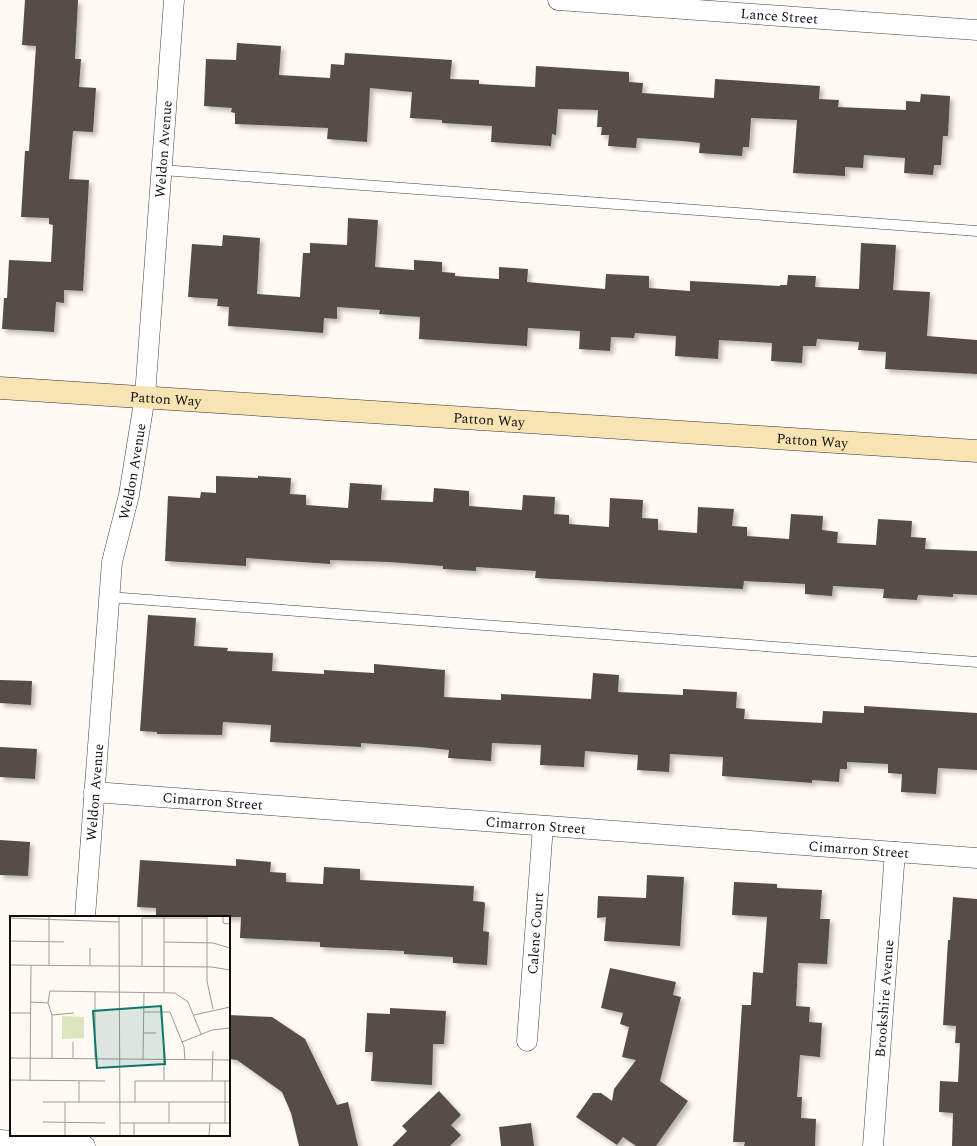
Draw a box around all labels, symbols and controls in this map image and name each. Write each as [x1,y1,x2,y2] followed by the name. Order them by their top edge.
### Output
[740,3,819,29] street label: Lance Street
[149,99,177,199] street label: Weldon Avenue
[129,386,203,412] street label: Patton Way
[453,407,527,432] street label: Patton Way
[113,421,151,522] street label: Weldon Avenue
[776,428,850,453] street label: Patton Way
[80,743,109,842] street label: Weldon Avenue
[162,787,264,815] street label: Cimarron Street
[485,811,587,839] street label: Cimarron Street
[808,835,910,863] street label: Cimarron Street
[521,891,549,975] street label: Calene Court
[10,916,230,1136] inset map
[869,938,899,1058] street label: Brookshire Avenue

